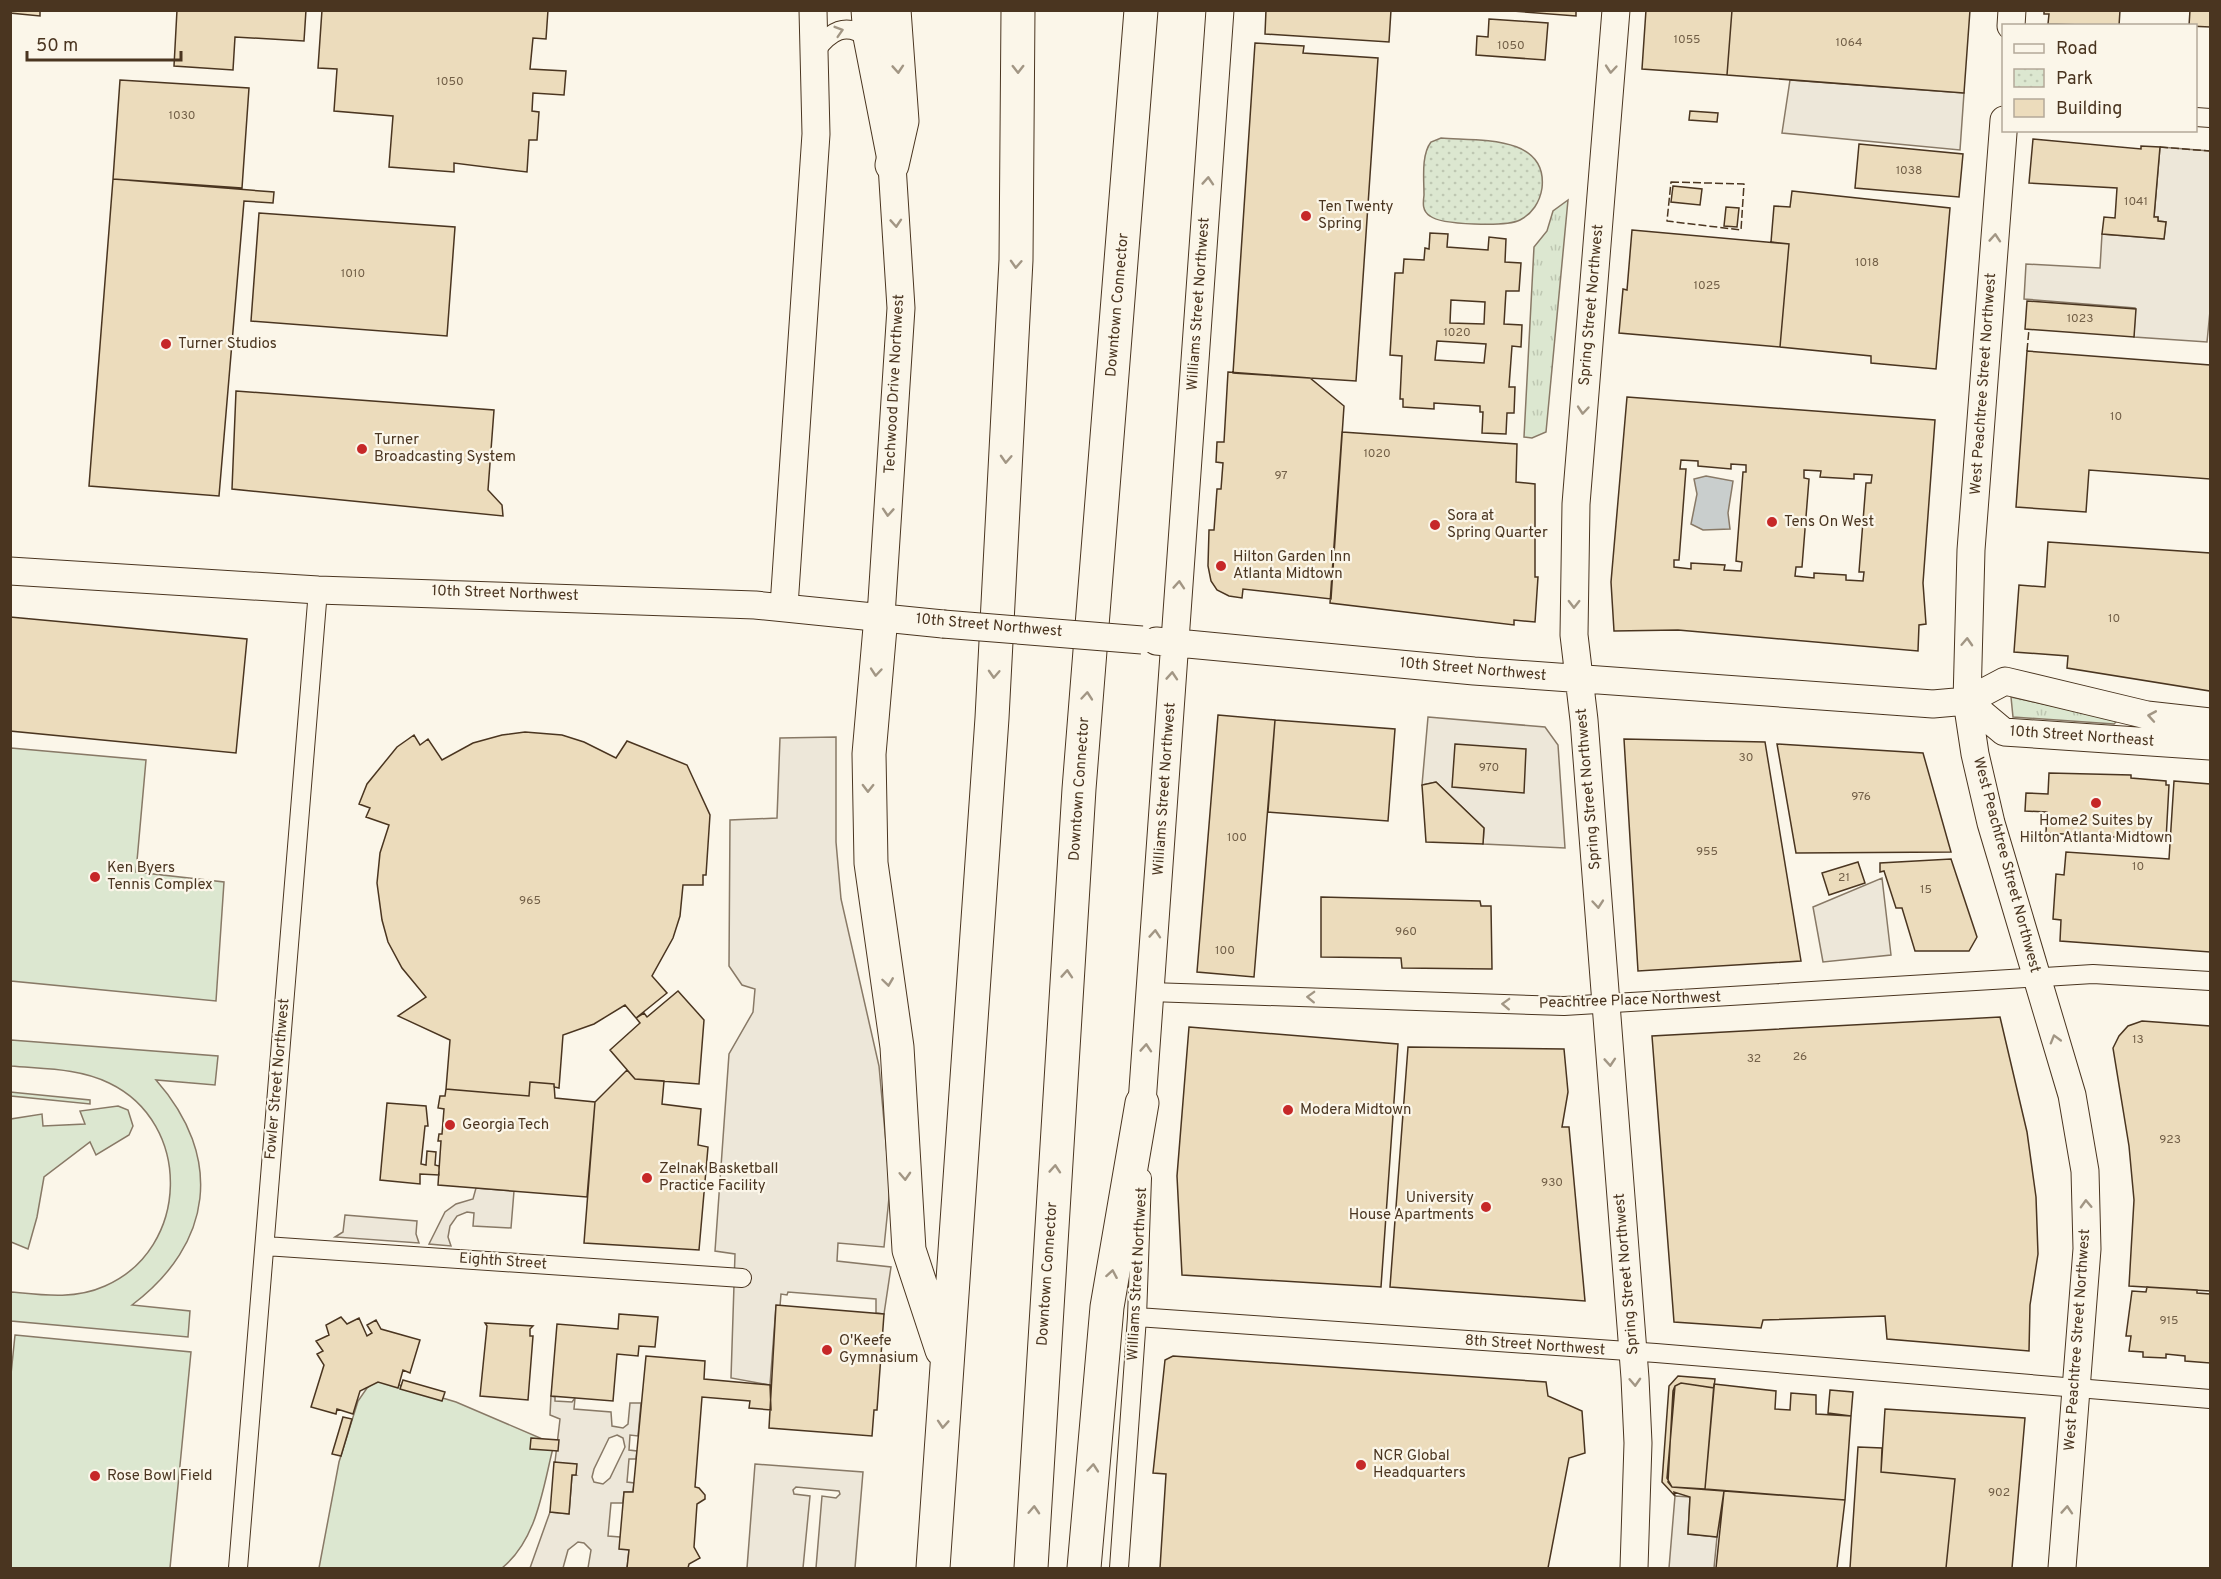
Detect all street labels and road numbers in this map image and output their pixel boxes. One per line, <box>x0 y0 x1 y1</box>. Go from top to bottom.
street label: Williams Street Northwest <box>1183 217 1215 391</box>
street label: Spring Street Northwest <box>1575 223 1609 387</box>
street label: Downtown Connector <box>1102 232 1134 378</box>
street label: West Peachtree Street Northwest <box>1967 272 2001 496</box>
street label: Techwood Drive Northwest <box>881 294 909 474</box>
street label: 10th Street Northwest <box>431 582 579 606</box>
street label: 10th Street Northwest <box>915 610 1063 642</box>
street label: 10th Street Northwest <box>1399 654 1547 686</box>
street label: Williams Street Northwest <box>1149 702 1181 876</box>
street label: Spring Street Northwest <box>1572 707 1606 871</box>
street label: Downtown Connector <box>1065 716 1095 862</box>
street label: 10th Street Northeast <box>2009 722 2155 752</box>
street label: West Peachtree Street Northwest <box>1968 755 2044 975</box>
street label: Peachtree Place Northwest <box>1539 988 1721 1014</box>
street label: Fowler Street Northwest <box>261 997 295 1161</box>
street label: Williams Street Northwest <box>1124 1187 1152 1361</box>
street label: Spring Street Northwest <box>1610 1192 1644 1356</box>
street label: Downtown Connector <box>1033 1201 1063 1347</box>
street label: West Peachtree Street Northwest <box>2061 1228 2095 1452</box>
street label: Eighth Street <box>458 1249 548 1275</box>
street label: 8th Street Northwest <box>1464 1332 1606 1360</box>

